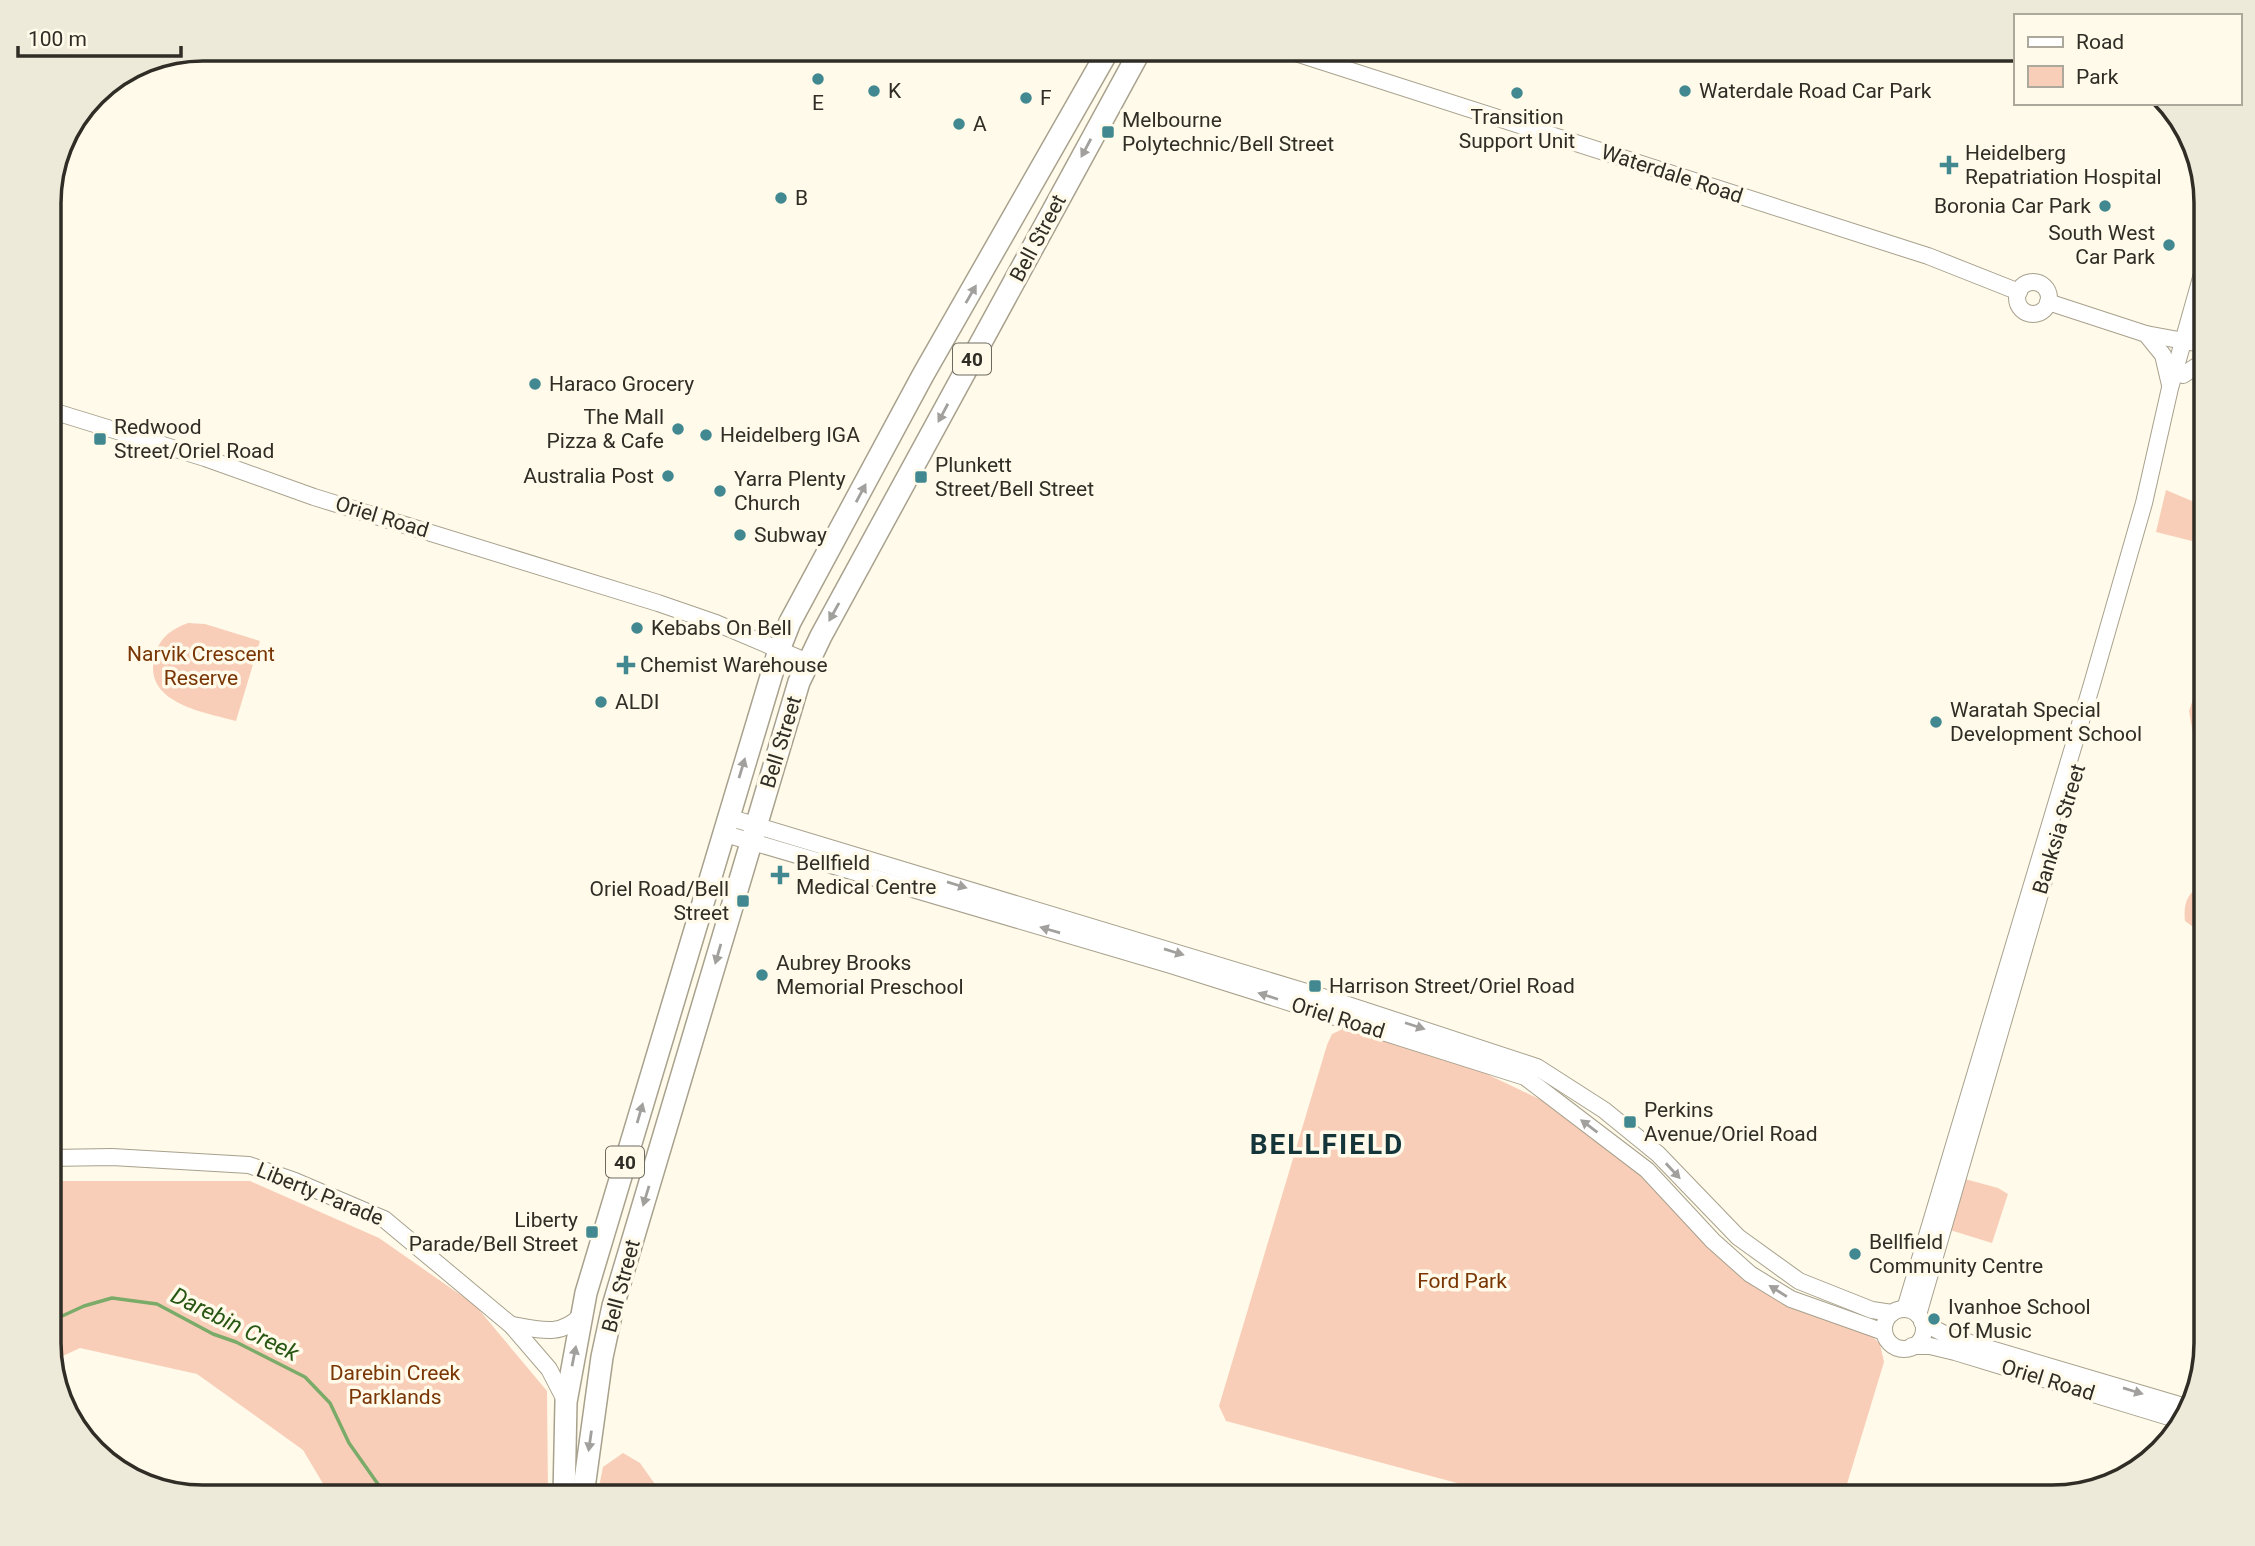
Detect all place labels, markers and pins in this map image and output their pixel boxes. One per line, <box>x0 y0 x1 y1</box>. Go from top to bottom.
marker: E <box>810 71 826 87</box>
place label: K <box>888 79 902 103</box>
place label: Waterdale Road Car Park <box>1699 79 1932 103</box>
marker: K <box>866 83 882 99</box>
marker: Waterdale Road Car Park <box>1677 83 1693 99</box>
marker: Transition Support Unit <box>1509 85 1525 101</box>
place label: F <box>1040 86 1052 110</box>
marker: F <box>1018 90 1034 106</box>
place label: E <box>812 91 824 115</box>
place label: Transition Support Unit <box>1459 105 1575 153</box>
place label: Melbourne Polytechnic/Bell Street <box>1122 108 1334 156</box>
place label: A <box>973 112 987 136</box>
marker: A <box>951 116 967 132</box>
marker: Melbourne Polytechnic/Bell Street <box>1100 124 1116 140</box>
place label: Heidelberg Repatriation Hospital <box>1965 141 2162 189</box>
marker: Heidelberg Repatriation Hospital <box>1939 155 1959 175</box>
place label: B <box>795 186 808 210</box>
marker: B <box>773 190 789 206</box>
place label: Boronia Car Park <box>1934 194 2091 218</box>
marker: Boronia Car Park <box>2097 198 2113 214</box>
place label: South West Car Park <box>2048 221 2155 269</box>
marker: South West Car Park <box>2161 237 2177 253</box>
place label: Haraco Grocery <box>549 372 694 396</box>
marker: Haraco Grocery <box>527 376 543 392</box>
place label: The Mall Pizza & Cafe <box>547 405 664 453</box>
place label: Redwood Street/Oriel Road <box>114 415 274 463</box>
marker: The Mall Pizza & Cafe <box>670 421 686 437</box>
place label: Heidelberg IGA <box>720 423 860 447</box>
marker: Heidelberg IGA <box>698 427 714 443</box>
marker: Redwood Street/Oriel Road <box>92 431 108 447</box>
place label: Plunkett Street/Bell Street <box>935 453 1094 501</box>
place label: Australia Post <box>523 464 654 488</box>
place label: Yarra Plenty Church <box>734 467 846 515</box>
marker: Australia Post <box>660 468 676 484</box>
marker: Plunkett Street/Bell Street <box>913 469 929 485</box>
marker: Yarra Plenty Church <box>712 483 728 499</box>
place label: Subway <box>754 523 827 547</box>
marker: Subway <box>732 527 748 543</box>
place label: Kebabs On Bell <box>651 616 792 640</box>
marker: Kebabs On Bell <box>629 620 645 636</box>
place label: Chemist Warehouse <box>640 653 828 677</box>
marker: Chemist Warehouse <box>618 657 634 673</box>
place label: ALDI <box>615 690 660 714</box>
marker: ALDI <box>593 694 609 710</box>
place label: Waratah Special Development School <box>1950 698 2142 746</box>
marker: Waratah Special Development School <box>1928 714 1944 730</box>
place label: Bellfield Medical Centre <box>796 851 936 899</box>
marker: Bellfield Medical Centre <box>770 865 790 885</box>
place label: Oriel Road/Bell Street <box>590 877 729 925</box>
marker: Oriel Road/Bell Street <box>735 893 751 909</box>
place label: Aubrey Brooks Memorial Preschool <box>776 951 964 999</box>
marker: Aubrey Brooks Memorial Preschool <box>754 967 770 983</box>
place label: Harrison Street/Oriel Road <box>1329 974 1575 998</box>
marker: Harrison Street/Oriel Road <box>1307 978 1323 994</box>
place label: Perkins Avenue/Oriel Road <box>1644 1098 1818 1146</box>
marker: Perkins Avenue/Oriel Road <box>1622 1114 1638 1130</box>
place label: Liberty Parade/Bell Street <box>409 1208 578 1256</box>
marker: Liberty Parade/Bell Street <box>584 1224 600 1240</box>
place label: Bellfield Community Centre <box>1869 1230 2043 1278</box>
marker: Bellfield Community Centre <box>1847 1246 1863 1262</box>
place label: Ivanhoe School Of Music <box>1948 1295 2091 1343</box>
marker: Ivanhoe School Of Music <box>1926 1311 1942 1327</box>

